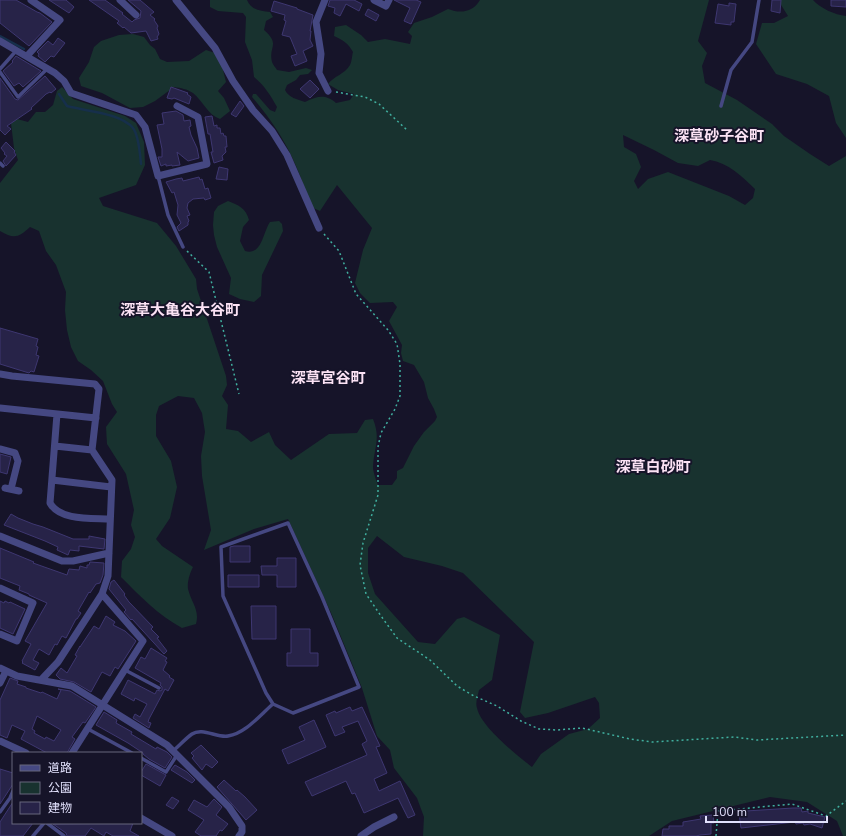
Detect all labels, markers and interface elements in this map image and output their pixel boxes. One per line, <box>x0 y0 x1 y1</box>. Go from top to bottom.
district label: 深草砂子谷町 <box>674 126 764 146</box>
district label: 深草大亀谷大谷町 <box>120 300 240 320</box>
district label: 深草宮谷町 <box>290 368 366 388</box>
district label: 深草白砂町 <box>615 457 691 477</box>
legend <box>12 752 142 824</box>
text: 道路 <box>48 760 72 776</box>
text: 公園 <box>48 780 72 796</box>
scale bar <box>706 798 827 824</box>
text: 建物 <box>48 800 72 816</box>
text: 100 m <box>712 804 747 820</box>

